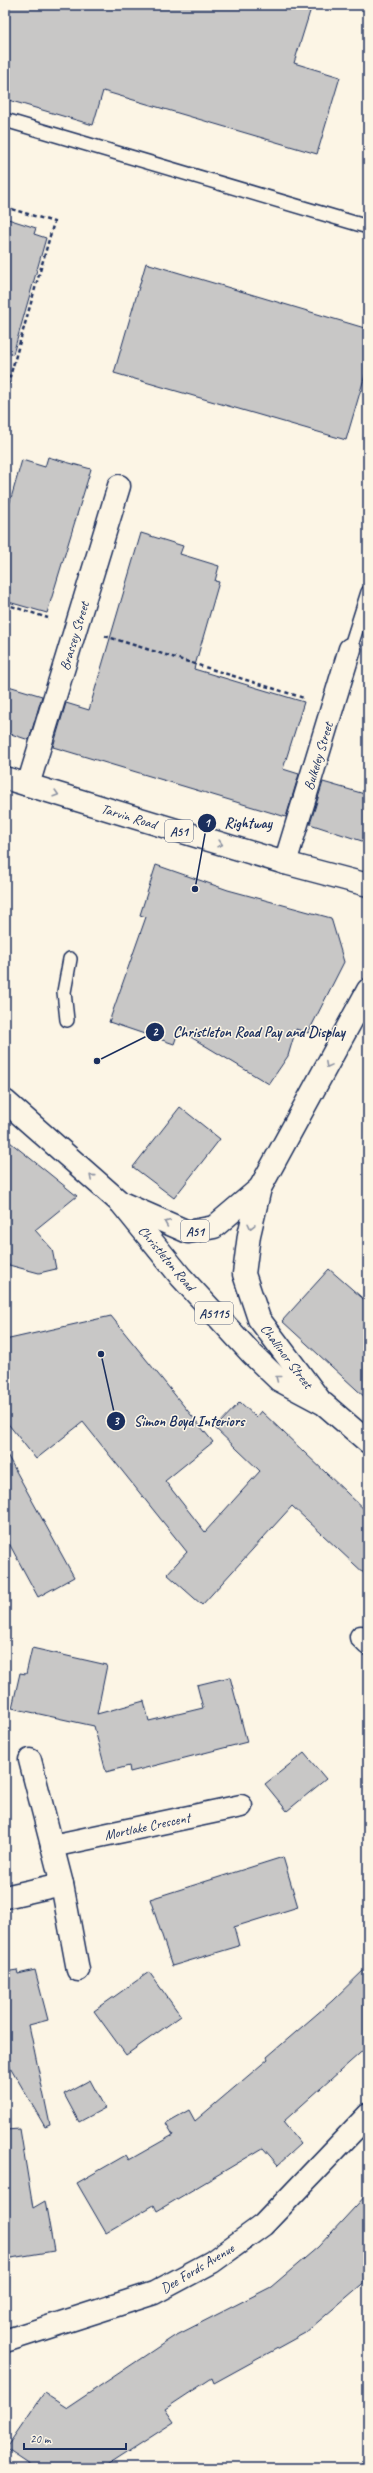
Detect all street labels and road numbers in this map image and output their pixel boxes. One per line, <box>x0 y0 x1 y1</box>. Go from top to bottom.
street label: Brassey Street <box>56 598 93 673</box>
street label: Bulkeley Street <box>300 719 337 792</box>
street label: Tarvin Road <box>99 800 161 834</box>
road number: A51 <box>165 820 193 842</box>
road number: A51 <box>181 1220 209 1242</box>
street label: Christleton Road <box>134 1222 200 1296</box>
road number: A5115 <box>195 1302 233 1324</box>
street label: Challinor Street <box>257 1321 317 1393</box>
street label: Mortlake Crescent <box>103 1809 194 1844</box>
street label: Dee Fords Avenue <box>157 2239 238 2297</box>

